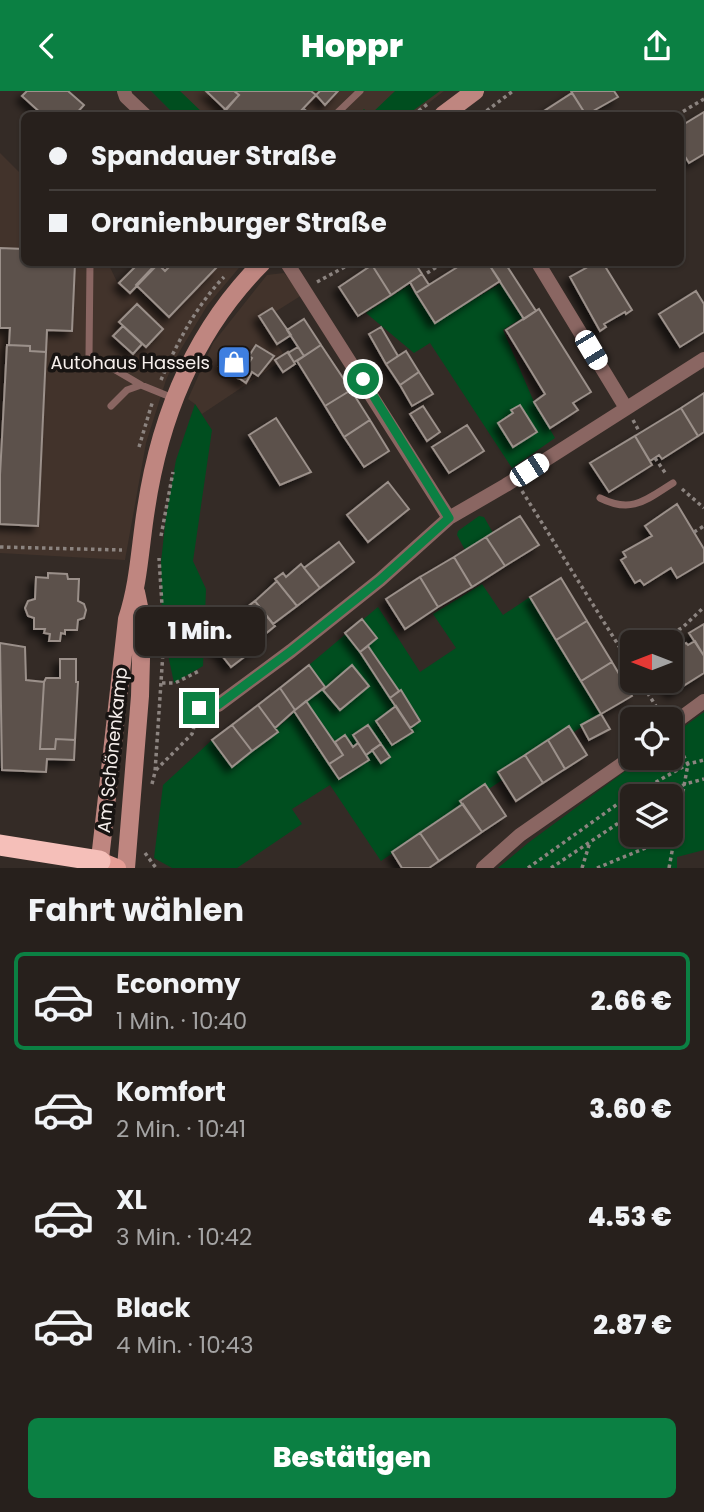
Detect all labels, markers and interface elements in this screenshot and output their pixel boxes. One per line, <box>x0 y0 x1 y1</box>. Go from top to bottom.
text: Hoppr <box>301 23 403 68</box>
icon: back <box>28 27 66 65</box>
icon: share <box>638 27 676 65</box>
text: Spandauer Straße <box>91 138 336 174</box>
text: Oranienburger Straße <box>91 205 387 241</box>
car <box>572 327 611 373</box>
shop icon: Autohaus Hassels <box>215 343 253 381</box>
place label: Autohaus Hassels <box>50 350 210 375</box>
route start <box>347 363 379 395</box>
car <box>506 450 553 490</box>
callout: 1 Min. <box>134 607 264 655</box>
text: 1 Min. <box>168 615 232 647</box>
north arrow <box>620 630 682 693</box>
map controls <box>620 630 683 847</box>
street label: Am Schönenkamp <box>91 666 133 834</box>
route end <box>183 692 215 724</box>
button: locate <box>620 707 683 770</box>
button: layers <box>620 784 683 847</box>
text: Fahrt wählen <box>28 887 244 932</box>
text: Economy <box>116 966 240 1002</box>
icon: car <box>32 970 95 1033</box>
text: 2.66 € <box>591 983 672 1019</box>
text: 1 Min. · 10:40 <box>116 1005 247 1037</box>
text: Komfort <box>116 1074 226 1110</box>
icon: car <box>32 1078 95 1141</box>
text: 3.60 € <box>589 1091 672 1127</box>
text: 2 Min. · 10:41 <box>116 1113 246 1145</box>
text: XL <box>116 1182 147 1218</box>
icon: car <box>32 1186 95 1249</box>
text: 4.53 € <box>588 1199 672 1235</box>
text: 3 Min. · 10:42 <box>116 1221 252 1253</box>
text: Black <box>116 1290 190 1326</box>
icon: car <box>32 1294 95 1357</box>
text: 2.87 € <box>593 1307 672 1343</box>
text: 4 Min. · 10:43 <box>116 1329 254 1361</box>
button: Bestätigen <box>28 1418 676 1498</box>

